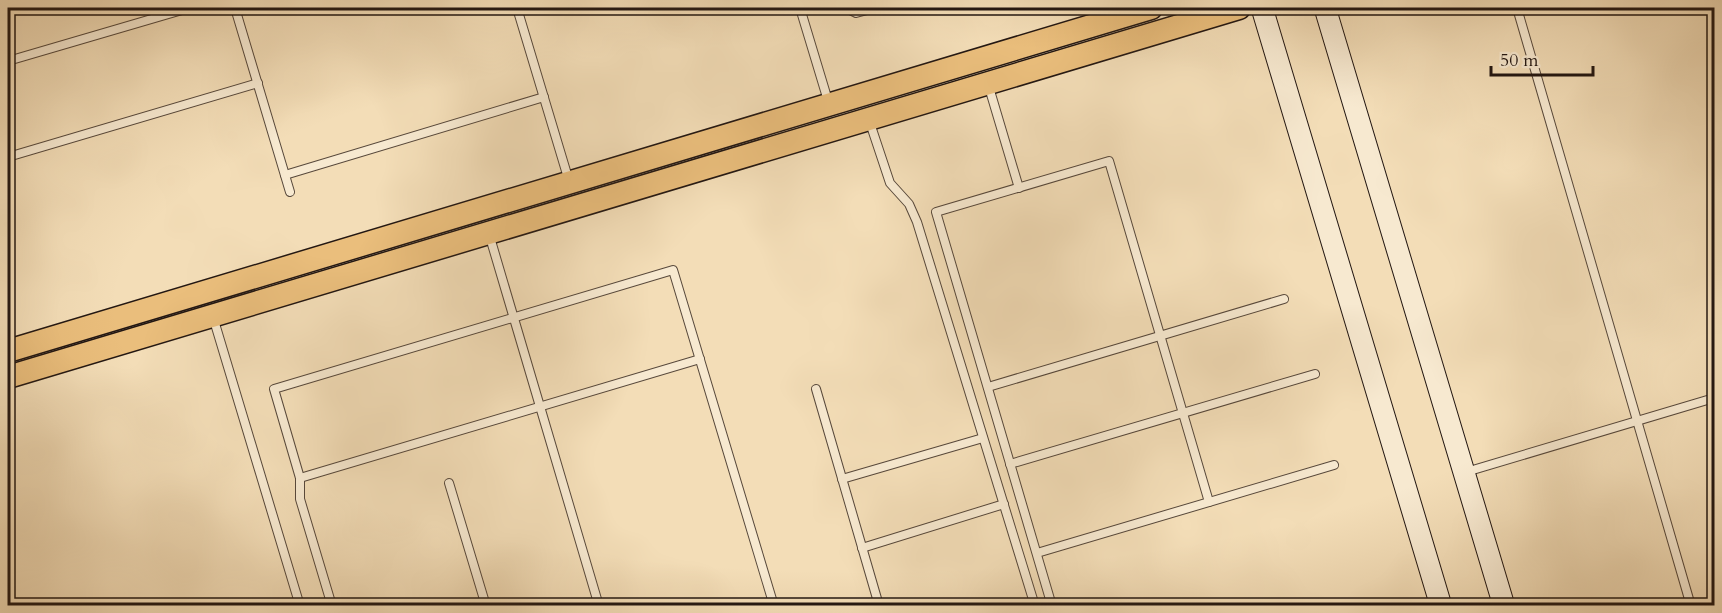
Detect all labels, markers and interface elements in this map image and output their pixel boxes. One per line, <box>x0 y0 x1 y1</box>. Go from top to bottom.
scale bar <box>1491 39 1593 77</box>
text: 50 m <box>1500 48 1539 73</box>

